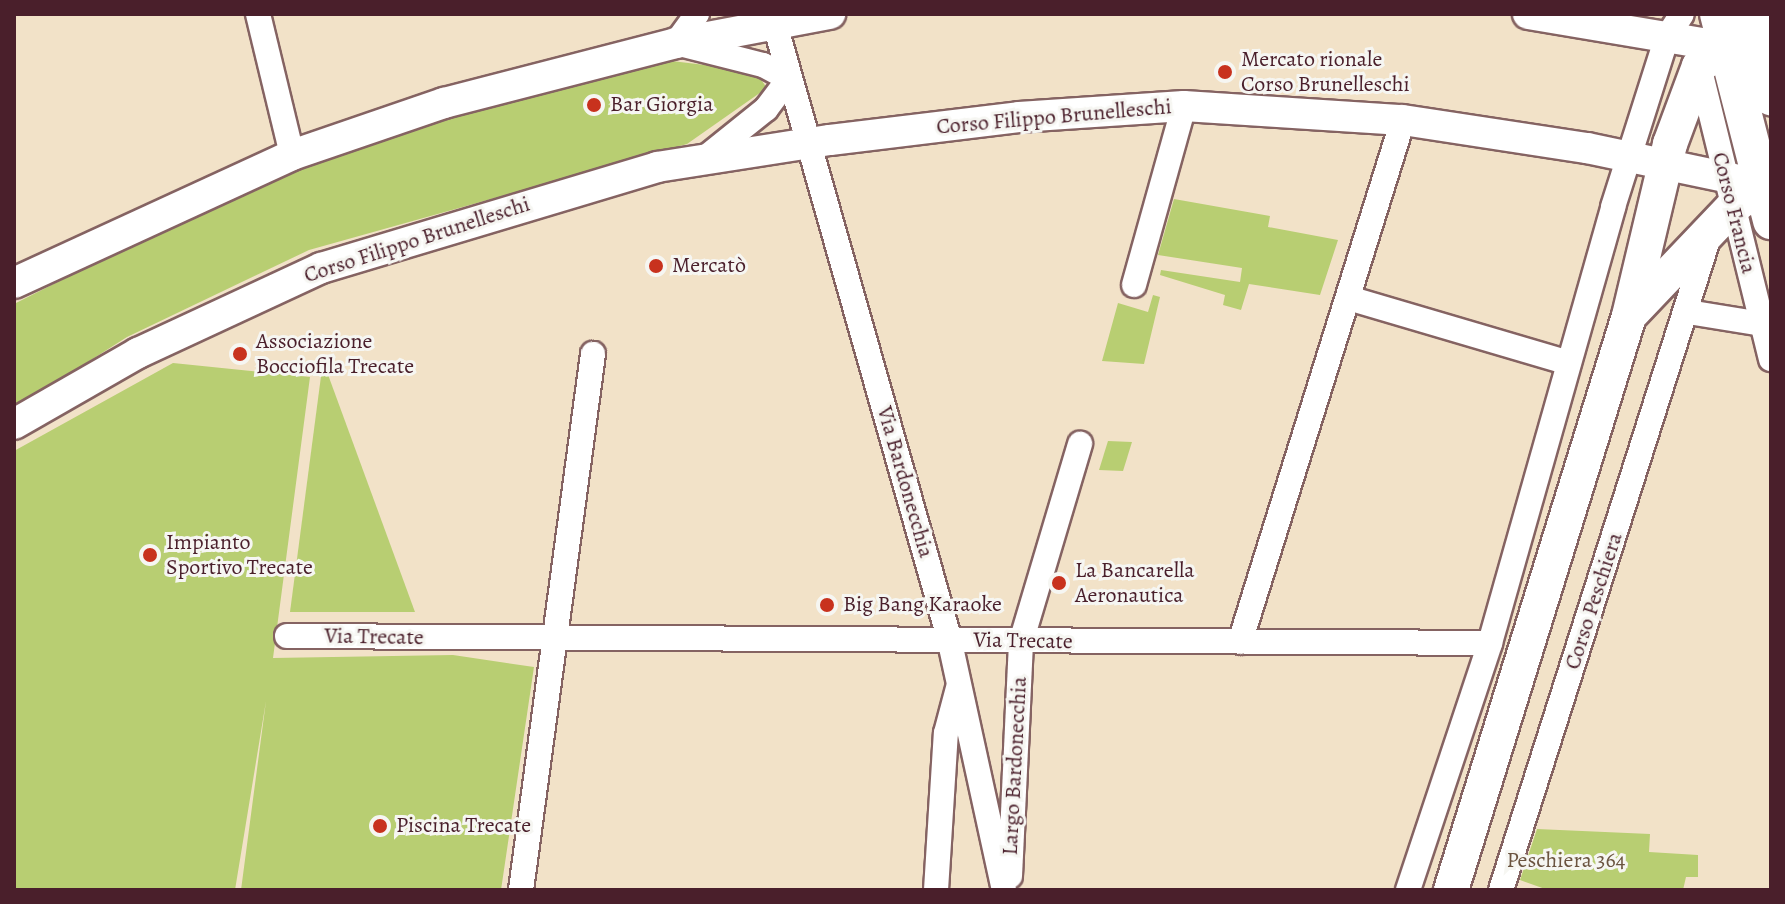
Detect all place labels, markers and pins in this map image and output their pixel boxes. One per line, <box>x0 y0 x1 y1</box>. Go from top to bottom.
place label: Mercato rionale Corso Brunelleschi <box>1241 46 1410 98</box>
marker: Mercato rionale Corso Brunelleschi <box>1216 63 1234 81</box>
place label: Bar Giorgia <box>610 92 713 118</box>
marker: Bar Giorgia <box>585 96 603 114</box>
place label: Mercatò <box>672 253 746 279</box>
marker: Mercatò <box>647 257 665 275</box>
place label: Associazione Bocciofila Trecate <box>256 328 414 380</box>
marker: Associazione Bocciofila Trecate <box>231 345 249 363</box>
place label: Impianto Sportivo Trecate <box>166 529 313 580</box>
marker: Impianto Sportivo Trecate <box>141 546 159 564</box>
place label: La Bancarella Aeronautica <box>1075 557 1195 608</box>
marker: La Bancarella Aeronautica <box>1050 574 1068 592</box>
place label: Big Bang Karaoke <box>843 592 1002 618</box>
marker: Big Bang Karaoke <box>818 596 836 614</box>
place label: Piscina Trecate <box>396 813 531 839</box>
marker: Piscina Trecate <box>371 817 389 835</box>

